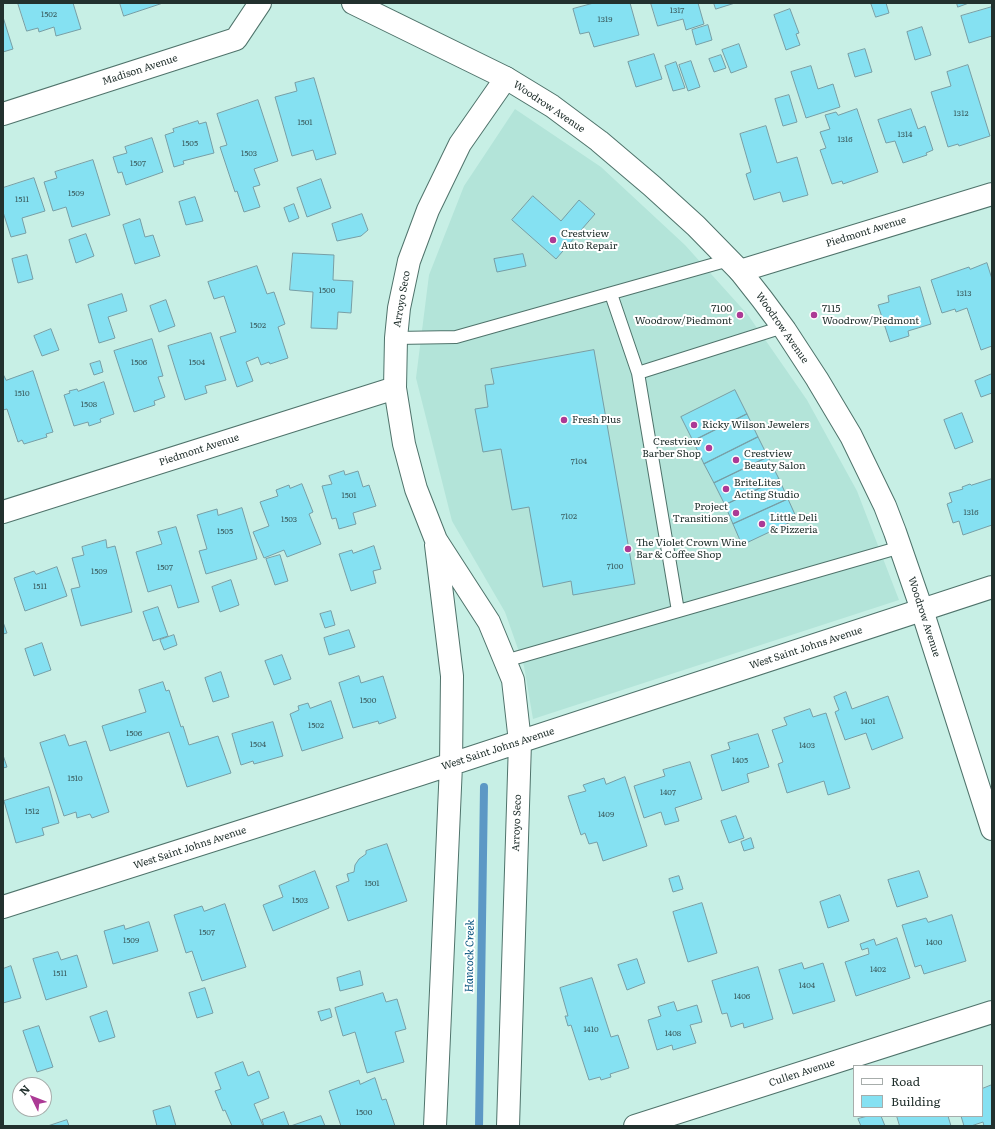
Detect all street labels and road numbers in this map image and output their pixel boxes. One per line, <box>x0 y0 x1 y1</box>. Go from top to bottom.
street label: Madison Avenue <box>101 52 179 88</box>
street label: Woodrow Avenue <box>511 79 587 135</box>
street label: Piedmont Avenue <box>824 214 908 250</box>
street label: Arroyo Seco <box>391 270 413 328</box>
street label: Woodrow Avenue <box>753 290 811 366</box>
street label: Piedmont Avenue <box>157 431 241 469</box>
street label: Woodrow Avenue <box>905 575 943 659</box>
street label: West Saint Johns Avenue <box>748 624 864 672</box>
street label: West Saint Johns Avenue <box>440 725 556 773</box>
street label: Arroyo Seco <box>510 794 524 852</box>
street label: West Saint Johns Avenue <box>132 824 248 872</box>
street label: Cullen Avenue <box>768 1057 836 1089</box>

